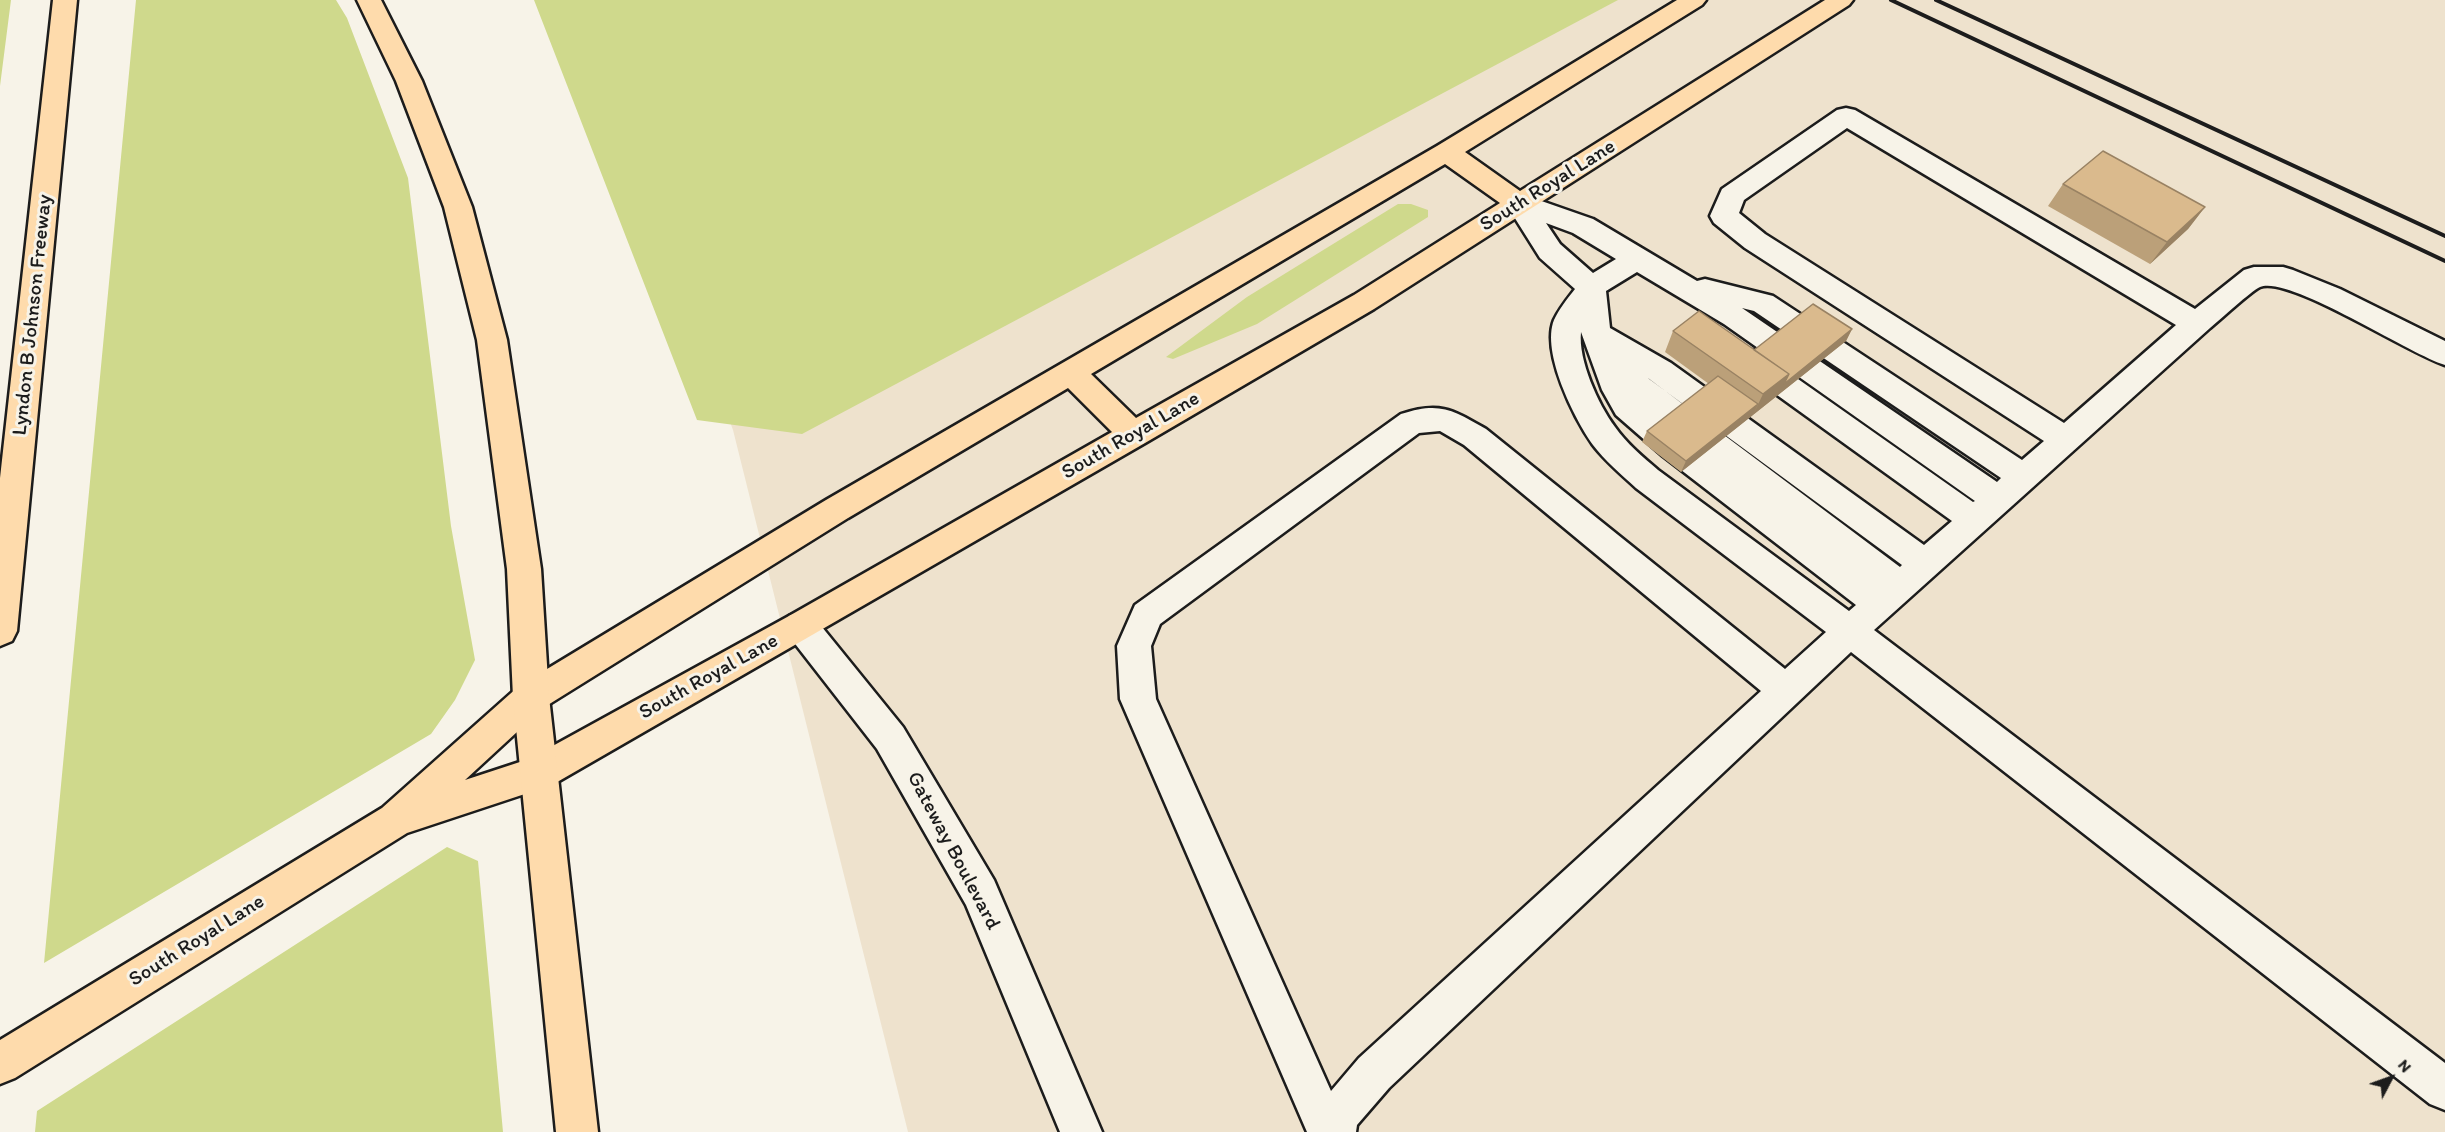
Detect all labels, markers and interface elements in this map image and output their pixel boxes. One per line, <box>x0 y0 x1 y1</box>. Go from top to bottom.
street label: South Royal Lane <box>1476 134 1620 238</box>
street label: Lyndon B Johnson Freeway <box>8 193 58 437</box>
street label: South Royal Lane <box>1058 386 1204 486</box>
street label: South Royal Lane <box>635 628 783 726</box>
street label: Gateway Boulevard <box>901 768 1005 934</box>
street label: South Royal Lane <box>125 889 269 993</box>
north arrow <box>2361 1048 2421 1108</box>
text: N <box>2394 1056 2416 1076</box>

